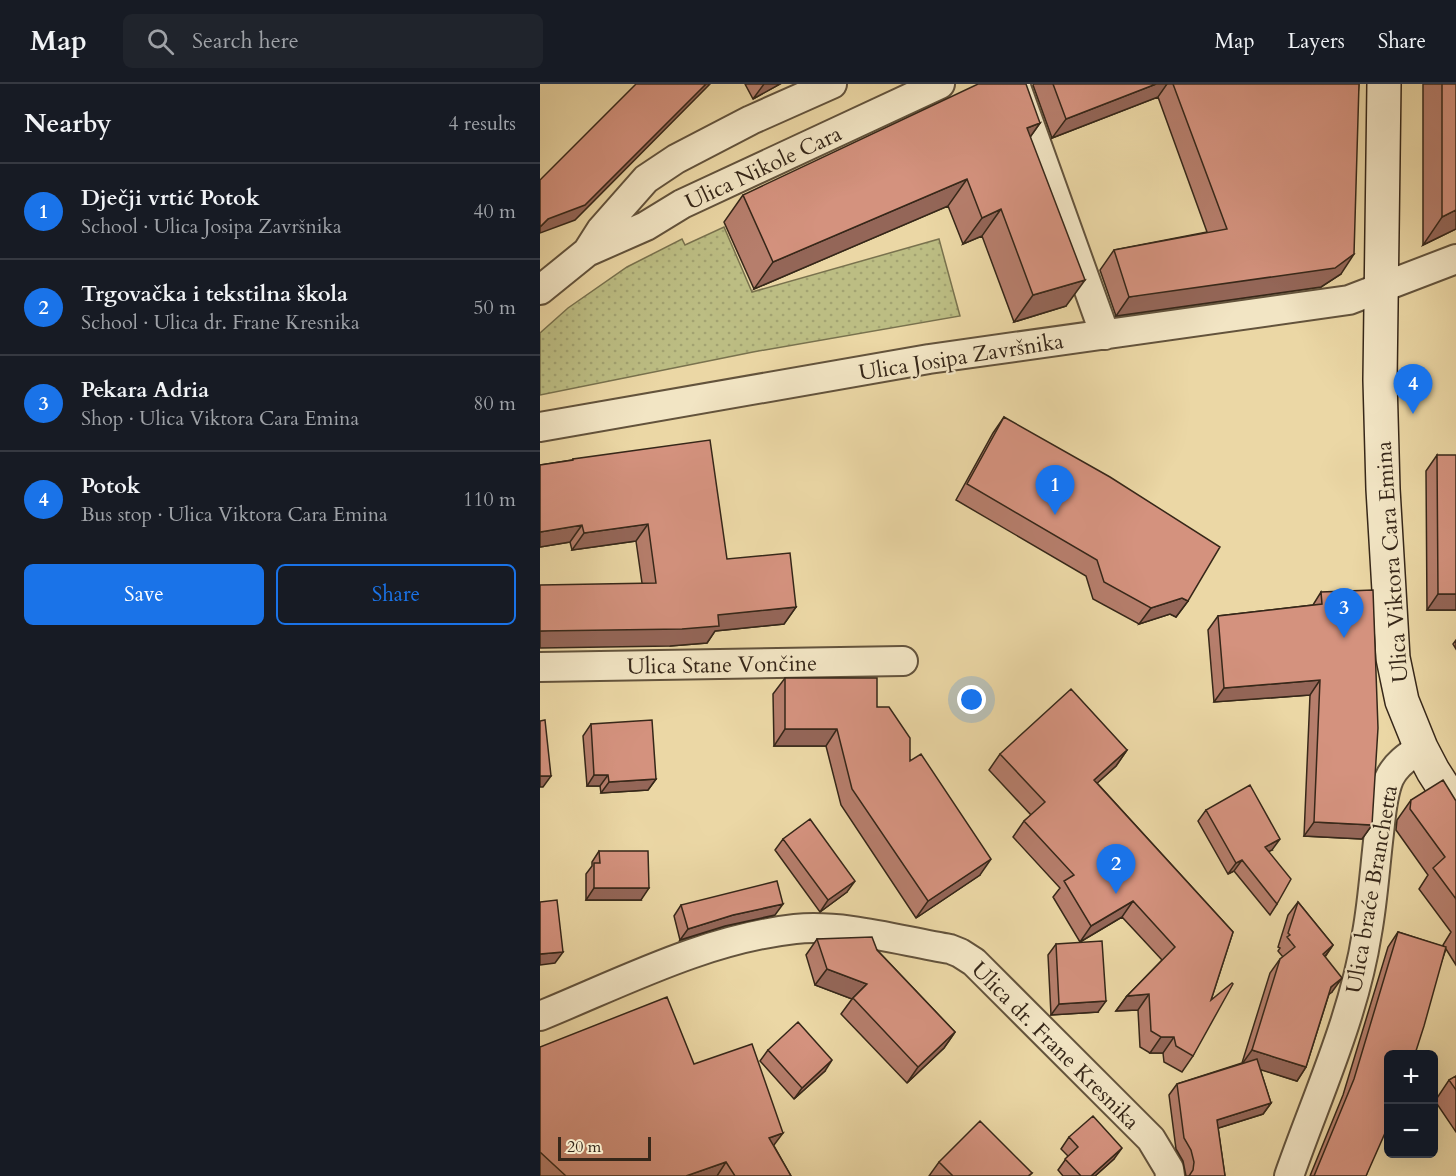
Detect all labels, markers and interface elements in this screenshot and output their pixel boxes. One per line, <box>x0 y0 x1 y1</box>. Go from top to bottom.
search box <box>123 14 543 68</box>
text: Map <box>30 22 87 60</box>
icon: search <box>144 25 177 58</box>
text: Search here <box>192 26 299 56</box>
text: Map <box>1215 27 1255 56</box>
text: Layers <box>1288 27 1345 56</box>
text: Share <box>1378 27 1426 56</box>
text: Nearby <box>24 106 112 141</box>
text: 4 results <box>448 110 516 137</box>
street label: Ulica Nikole Cara <box>680 118 847 217</box>
text: Dječji vrtić Potok <box>81 183 260 213</box>
text: 1 <box>38 198 49 225</box>
text: 40 m <box>473 198 516 225</box>
text: School · Ulica Josipa Završnika <box>81 213 342 240</box>
text: Trgovačka i tekstilna škola <box>81 279 348 309</box>
text: 2 <box>38 294 49 321</box>
text: 50 m <box>473 294 516 321</box>
text: School · Ulica dr. Frane Kresnika <box>81 309 360 336</box>
street label: Ulica Josipa Završnika <box>857 326 1066 388</box>
pin: 4 <box>1394 364 1432 414</box>
text: Pekara Adria <box>81 375 209 405</box>
text: 3 <box>38 390 49 417</box>
text: 80 m <box>473 390 516 417</box>
text: Shop · Ulica Viktora Cara Emina <box>81 405 359 432</box>
street label: Ulica Viktora Cara Emina <box>1369 440 1415 684</box>
pin: 1 <box>1036 466 1074 515</box>
text: Potok <box>81 471 141 501</box>
text: 4 <box>38 486 49 513</box>
text: 110 m <box>463 486 516 513</box>
text: Bus stop · Ulica Viktora Cara Emina <box>81 501 388 528</box>
button: Save <box>24 564 264 625</box>
button: Share <box>276 564 516 625</box>
pin: 3 <box>1324 588 1364 638</box>
street label: Ulica Stane Vončine <box>627 648 817 682</box>
your location <box>957 685 986 714</box>
street label: Ulica braće Branchetta <box>1339 782 1405 996</box>
pin: 2 <box>1096 844 1136 894</box>
street label: Ulica dr. Frane Kresnika <box>965 955 1146 1137</box>
map controls <box>1384 1050 1438 1158</box>
button: + <box>1384 1050 1438 1104</box>
button: − <box>1384 1104 1438 1158</box>
scale bar <box>558 1134 651 1162</box>
text: 20 m <box>567 1136 601 1158</box>

